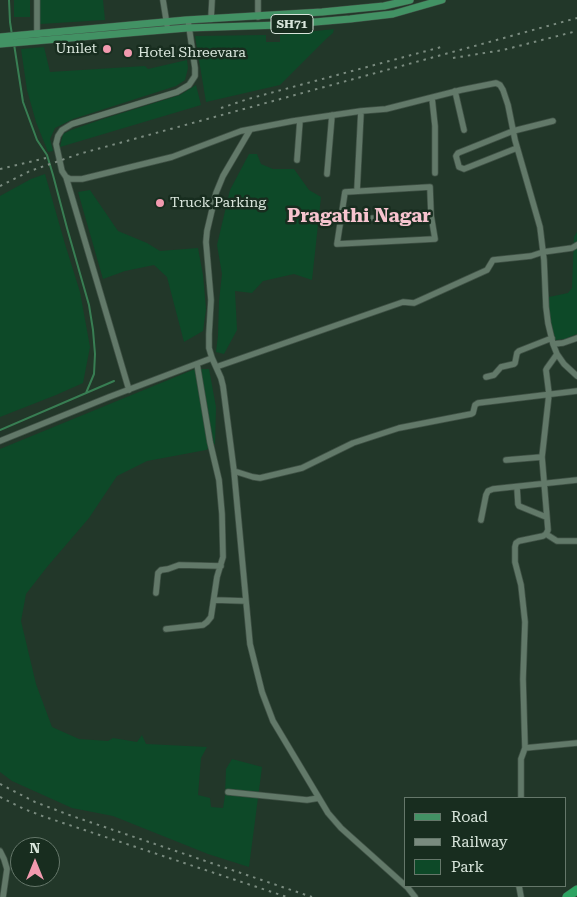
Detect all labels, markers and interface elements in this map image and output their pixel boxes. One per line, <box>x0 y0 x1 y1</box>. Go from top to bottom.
road number: SH71 <box>271 14 313 34</box>
place label: Unilet <box>55 41 97 57</box>
marker: Unilet <box>101 43 113 55</box>
place label: Hotel Shreevara <box>138 45 246 61</box>
marker: Hotel Shreevara <box>122 47 134 59</box>
place label: Truck Parking <box>170 195 266 211</box>
marker: Truck Parking <box>154 197 166 209</box>
district label: Pragathi Nagar <box>287 205 431 227</box>
legend <box>404 797 567 887</box>
text: Road <box>451 808 488 826</box>
text: Railway <box>451 833 508 851</box>
north arrow <box>10 837 60 887</box>
text: N <box>30 840 40 856</box>
text: Park <box>451 858 484 876</box>

